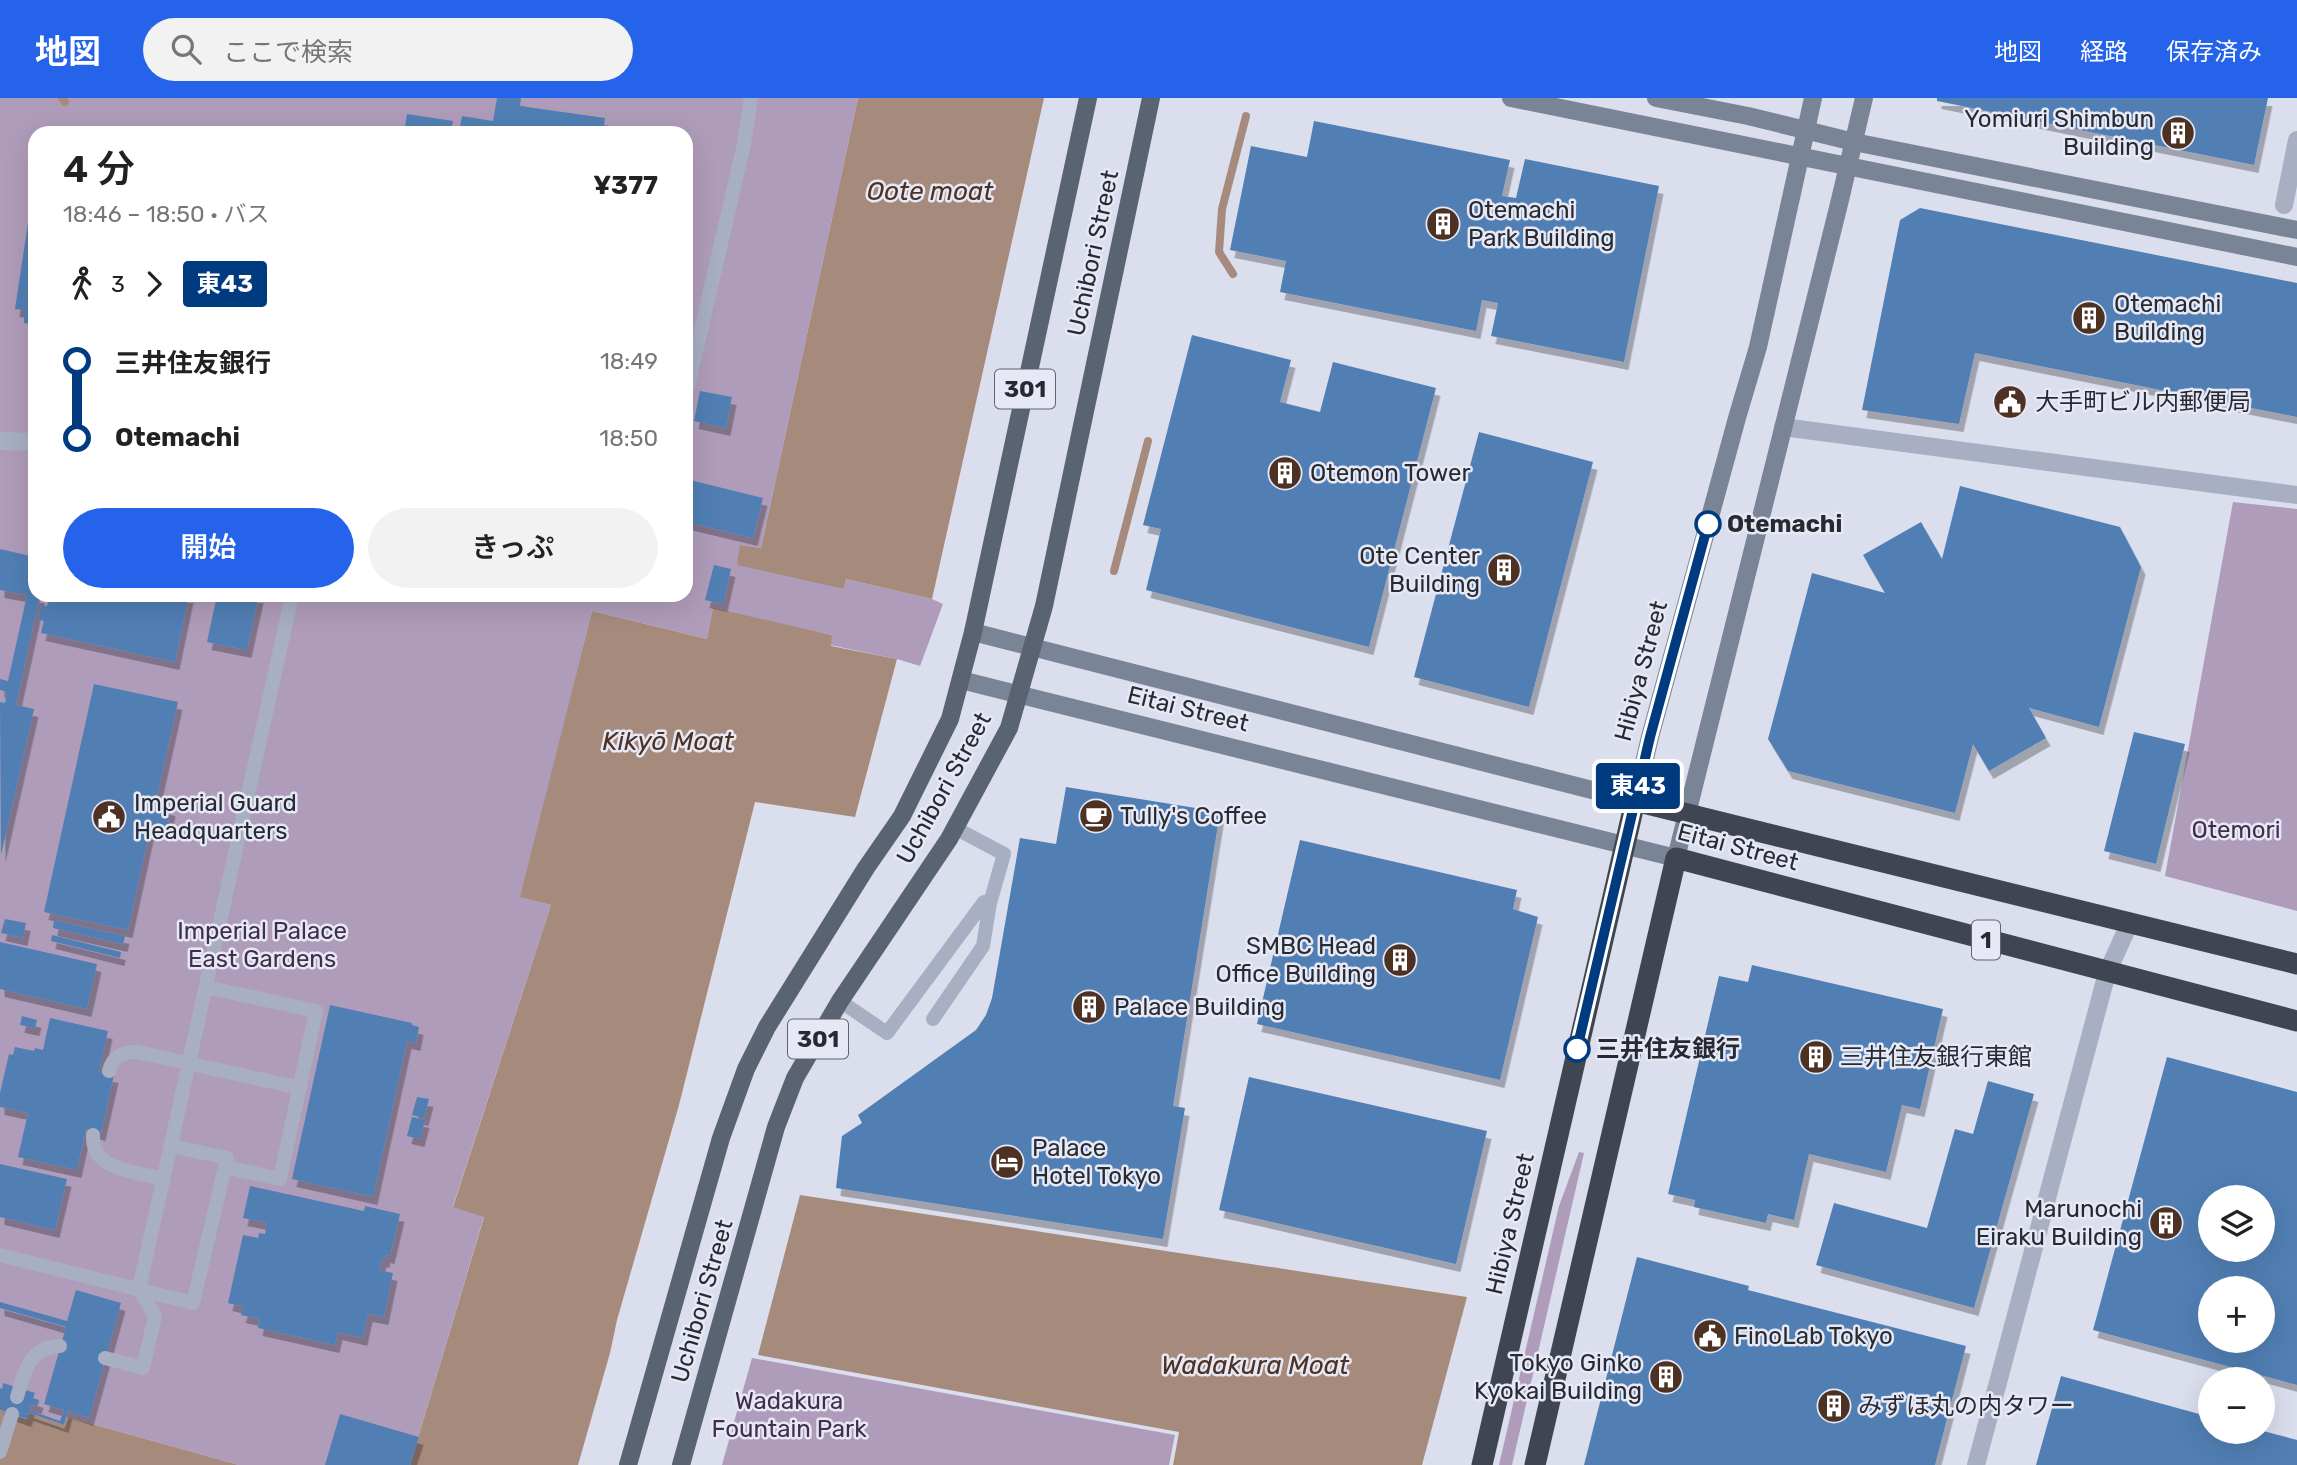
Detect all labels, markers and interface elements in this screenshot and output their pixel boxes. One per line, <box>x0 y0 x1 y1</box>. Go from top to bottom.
search box <box>143 18 633 81</box>
icon: search <box>167 30 205 68</box>
text: 地図 <box>35 32 101 71</box>
text: ここで検索 <box>223 37 353 68</box>
text: 地図 <box>1994 38 2042 66</box>
text: 経路 <box>2080 38 2128 66</box>
text: 保存済み <box>2166 38 2262 66</box>
place label: Yomiuri Shimbun Building <box>1964 105 2154 161</box>
building icon: Yomiuri Shimbun Building <box>2159 114 2197 152</box>
text: 4 分 <box>63 146 135 192</box>
street label: Uchibori Street <box>1062 168 1124 338</box>
text: ¥377 <box>593 170 658 201</box>
water label: Oote moat <box>867 176 994 207</box>
place label: Otemachi Park Building <box>1468 196 1615 252</box>
text: 18:46 – 18:50 · バス <box>63 200 269 228</box>
building icon: Otemachi Park Building <box>1424 205 1462 243</box>
icon: walk <box>63 265 101 303</box>
icon: forward <box>135 265 173 303</box>
text: 3 <box>111 270 125 298</box>
text: 東43 <box>197 270 253 298</box>
place label: Otemachi Building <box>2114 290 2221 346</box>
building icon: Otemachi Building <box>2070 299 2108 337</box>
text: 18:49 <box>600 347 658 375</box>
text: 三井住友銀行 <box>115 348 271 379</box>
road number: 301 <box>995 370 1055 408</box>
public building icon: 大手町ビル内郵便局 <box>1991 383 2029 421</box>
place label: 大手町ビル内郵便局 <box>2035 388 2251 416</box>
text: Otemachi <box>115 422 240 453</box>
text: 18:50 <box>599 424 658 452</box>
building icon: Otemon Tower <box>1266 454 1304 492</box>
place label: Otemon Tower <box>1310 459 1471 487</box>
button: 開始 <box>63 508 354 588</box>
button: きっぷ <box>368 508 658 588</box>
place label: Otemachi <box>1727 510 1842 538</box>
marker: Otemachi <box>1695 511 1721 537</box>
place label: Ote Center Building <box>1359 542 1480 598</box>
building icon: Ote Center Building <box>1485 551 1523 589</box>
street label: Hibiya Street <box>1609 598 1673 744</box>
street label: Eitai Street <box>1124 680 1252 738</box>
street label: Uchibori Street <box>891 707 997 869</box>
water label: Kikyō Moat <box>602 726 735 757</box>
line badge: 東43 <box>1598 763 1678 809</box>
text: 東43 <box>1610 772 1666 800</box>
place label: Imperial Guard Headquarters <box>134 789 297 845</box>
cafe icon: Tully's Coffee <box>1077 797 1115 835</box>
public building icon: Imperial Guard Headquarters <box>90 798 128 836</box>
place label: Tully's Coffee <box>1120 802 1267 830</box>
park label: Otemori <box>2191 816 2281 844</box>
street label: Eitai Street <box>1674 817 1802 877</box>
park label: Imperial Palace East Gardens <box>177 917 347 973</box>
road number: 1 <box>1972 920 2000 960</box>
place label: SMBC Head Office Building <box>1216 932 1376 988</box>
building icon: SMBC Head Office Building <box>1381 941 1419 979</box>
building icon: Palace Building <box>1070 988 1108 1026</box>
place label: Palace Building <box>1114 993 1285 1021</box>
road number: 301 <box>788 1020 848 1058</box>
place label: 三井住友銀行 <box>1596 1035 1740 1063</box>
marker: 三井住友銀行 <box>1564 1036 1590 1062</box>
building icon: 三井住友銀行東館 <box>1797 1038 1835 1076</box>
place label: 三井住友銀行東館 <box>1840 1043 2032 1071</box>
place label: Palace Hotel Tokyo <box>1032 1134 1161 1190</box>
hotel icon: Palace Hotel Tokyo <box>988 1143 1026 1181</box>
street label: Hibiya Street <box>1480 1151 1540 1297</box>
map controls <box>2198 1185 2275 1444</box>
button: layers <box>2198 1185 2275 1262</box>
place label: Marunochi Eiraku Building <box>1976 1195 2142 1251</box>
building icon: Marunochi Eiraku Building <box>2147 1204 2185 1242</box>
street label: Uchibori Street <box>665 1216 739 1386</box>
button: + <box>2198 1276 2275 1353</box>
public building icon: FinoLab Tokyo <box>1691 1317 1729 1355</box>
place label: FinoLab Tokyo <box>1734 1322 1893 1350</box>
place label: Tokyo Ginko Kyokai Building <box>1474 1349 1642 1405</box>
water label: Wadakura Moat <box>1161 1350 1350 1381</box>
building icon: Tokyo Ginko Kyokai Building <box>1647 1358 1685 1396</box>
button: − <box>2198 1367 2275 1444</box>
park label: Wadakura Fountain Park <box>711 1387 867 1443</box>
building icon: みずほ丸の内タワー <box>1815 1387 1853 1425</box>
place label: みずほ丸の内タワー <box>1858 1392 2074 1420</box>

